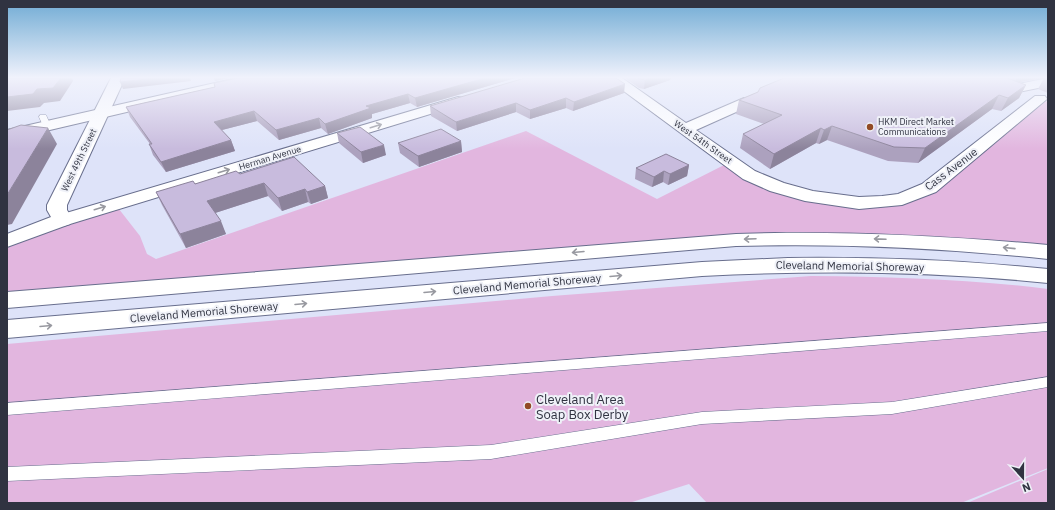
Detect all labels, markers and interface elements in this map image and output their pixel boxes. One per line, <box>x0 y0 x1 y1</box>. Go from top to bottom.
place label: HKM Direct Market Communications <box>878 116 954 137</box>
street label: West 54th Street <box>672 117 734 166</box>
one-way arrow <box>369 122 382 129</box>
marker: HKM Direct Market Communications <box>865 122 875 132</box>
street label: West 49th Street <box>59 127 98 193</box>
street label: Herman Avenue <box>237 143 302 172</box>
street label: Cass Avenue <box>922 145 980 193</box>
one-way arrow <box>218 167 231 174</box>
one-way arrow <box>93 204 106 211</box>
one-way arrow <box>744 236 757 243</box>
one-way arrow <box>874 236 887 243</box>
one-way arrow <box>1003 245 1016 252</box>
one-way arrow <box>572 248 585 255</box>
street label: Cleveland Memorial Shoreway <box>776 258 925 274</box>
street label: Cleveland Memorial Shoreway <box>452 271 602 297</box>
one-way arrow <box>609 273 622 280</box>
one-way arrow <box>423 289 436 296</box>
street label: Cleveland Memorial Shoreway <box>129 299 279 325</box>
one-way arrow <box>294 300 307 307</box>
one-way arrow <box>39 322 52 330</box>
place label: Cleveland Area Soap Box Derby <box>536 391 629 423</box>
marker: Cleveland Area Soap Box Derby <box>523 401 533 411</box>
north arrow <box>1003 458 1043 498</box>
text: N <box>1020 479 1033 495</box>

